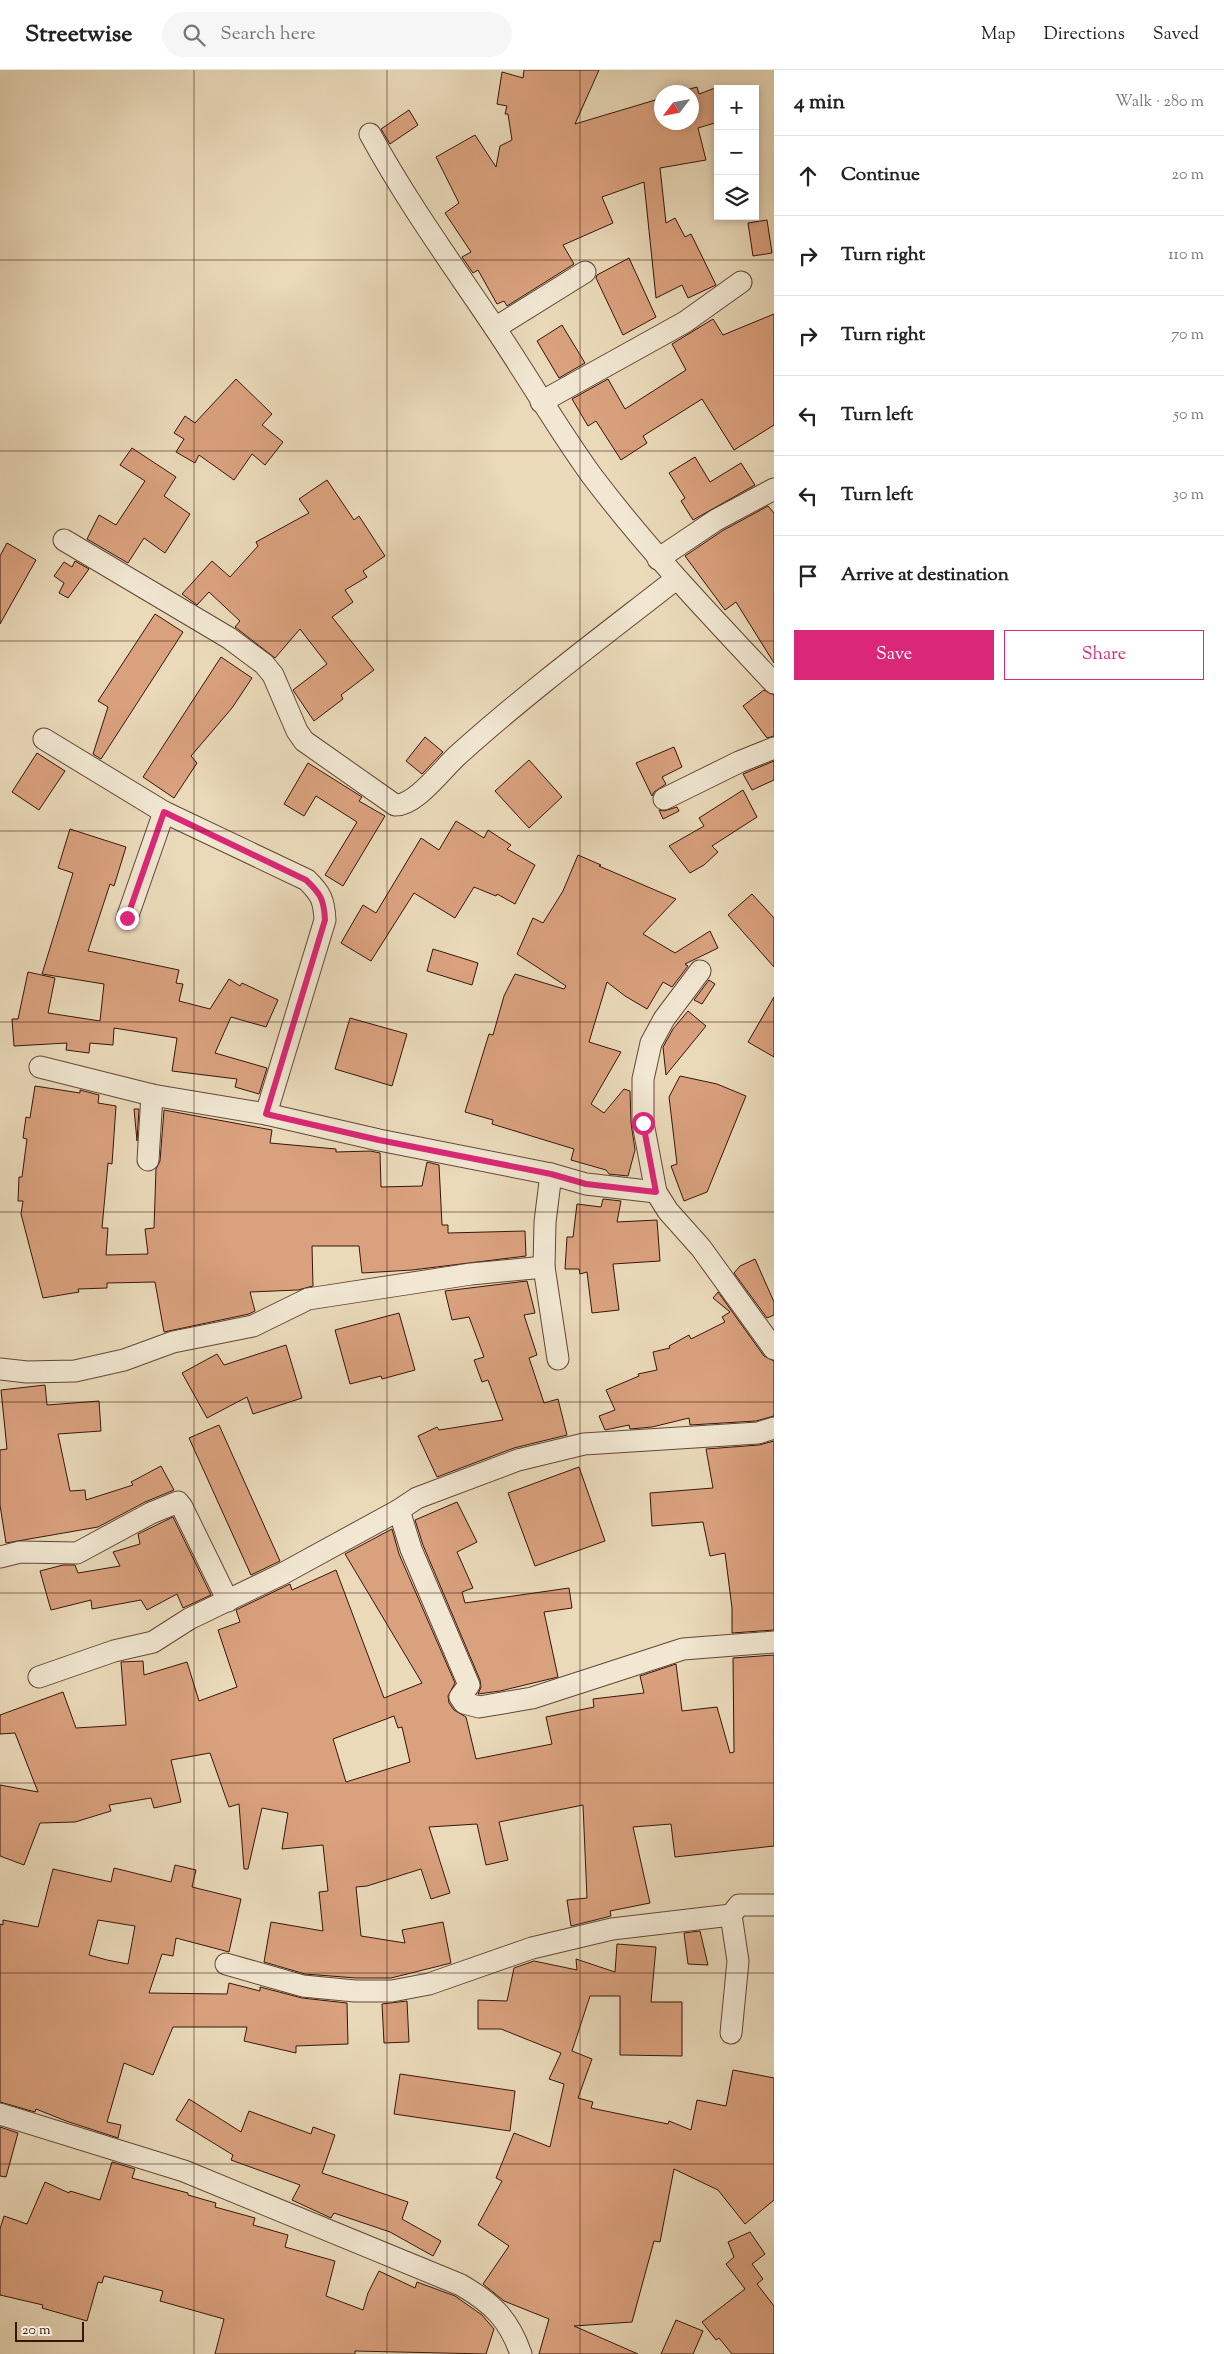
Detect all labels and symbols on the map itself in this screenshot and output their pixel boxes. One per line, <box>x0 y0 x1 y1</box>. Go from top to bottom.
north arrow <box>654 85 699 130</box>
route end <box>116 907 139 930</box>
route start <box>632 1112 655 1135</box>
scale bar <box>15 2319 84 2342</box>

